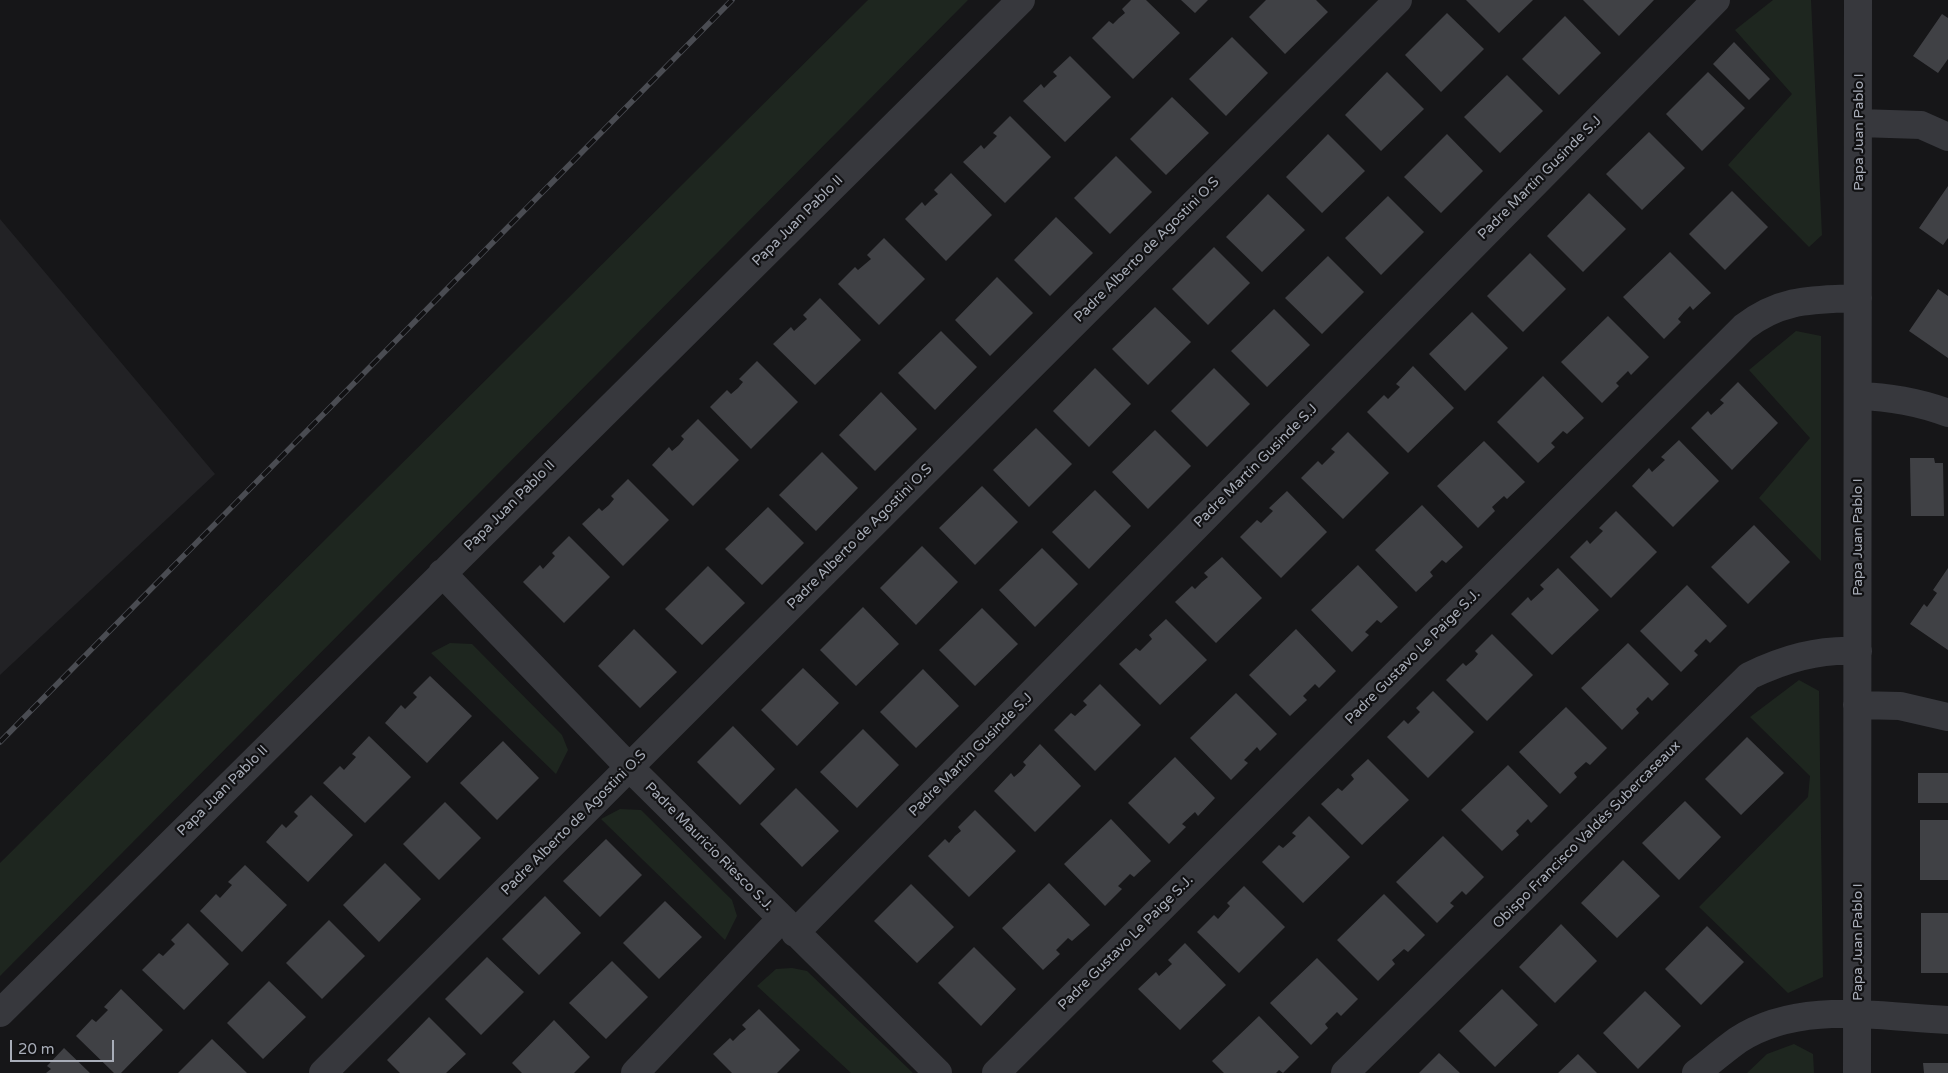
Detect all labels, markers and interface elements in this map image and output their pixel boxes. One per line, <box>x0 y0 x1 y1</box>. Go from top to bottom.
street label: Papa Juan Pablo I <box>1851 73 1867 191</box>
street label: Padre Martín Gusinde S.J <box>1475 113 1605 243</box>
street label: Papa Juan Pablo II <box>749 172 847 270</box>
street label: Padre Alberto de Agostini O.S <box>1071 174 1223 326</box>
street label: Padre Martín Gusinde S.J <box>1191 401 1321 531</box>
street label: Papa Juan Pablo II <box>461 457 559 555</box>
street label: Padre Alberto de Agostini O.S <box>784 461 936 613</box>
street label: Papa Juan Pablo I <box>1850 478 1866 596</box>
street label: Padre Gustavo Le Paige S.J. <box>1342 586 1484 728</box>
street label: Padre Martín Gusinde S.J <box>906 690 1036 820</box>
street label: Obispo Francisco Valdés Subercaseaux <box>1490 738 1684 932</box>
street label: Papa Juan Pablo II <box>174 742 272 840</box>
street label: Padre Alberto de Agostini O.S <box>498 747 650 899</box>
street label: Padre Mauricio Riesco S.J. <box>641 779 777 915</box>
street label: Padre Gustavo Le Paige S.J. <box>1055 872 1197 1014</box>
street label: Papa Juan Pablo I <box>1850 883 1866 1001</box>
scale bar <box>12 1030 116 1062</box>
text: 20 m <box>18 1040 55 1058</box>

